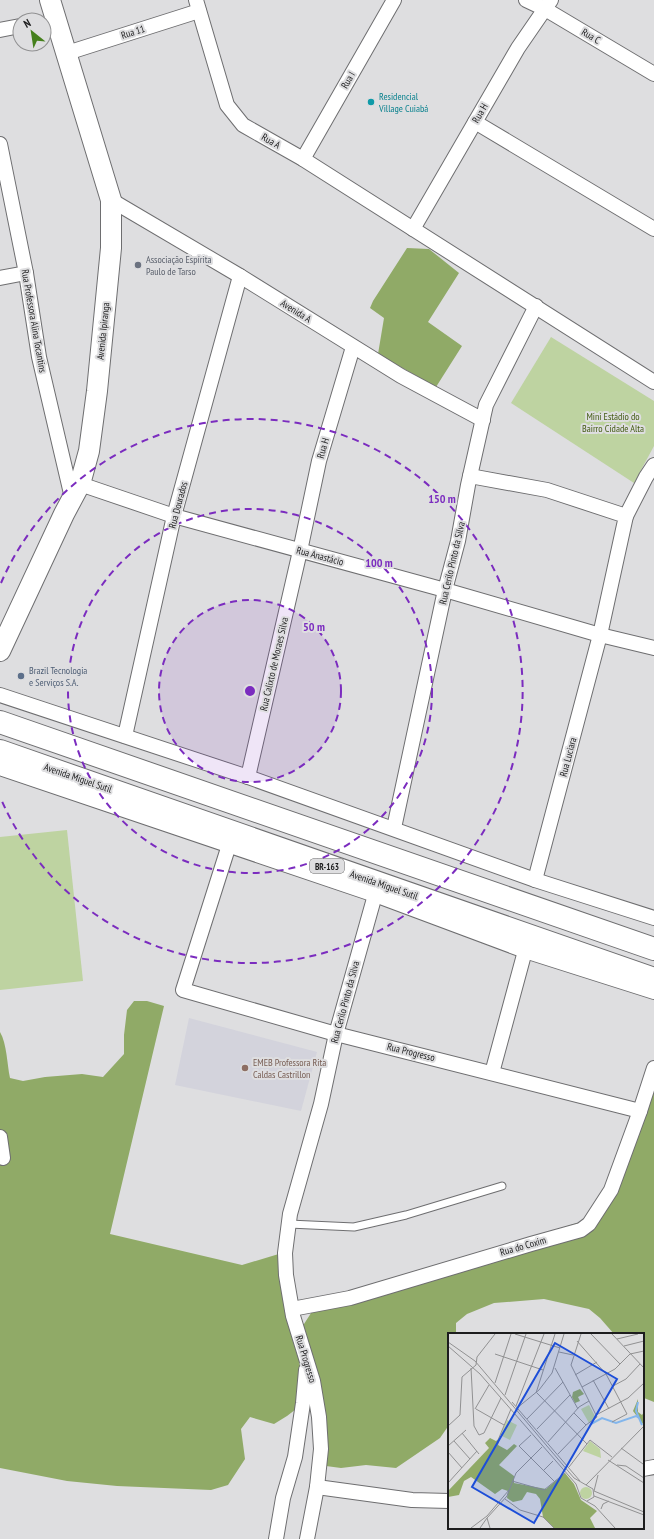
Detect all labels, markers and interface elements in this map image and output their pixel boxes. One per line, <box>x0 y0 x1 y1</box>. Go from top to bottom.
north arrow <box>12 12 52 52</box>
text: N <box>21 16 33 31</box>
street label: Rua 11 <box>119 22 147 42</box>
street label: Rua C <box>579 25 603 47</box>
street label: Rua I <box>338 69 358 91</box>
place label: Residencial Village Cuiabá <box>378 90 428 115</box>
marker: Residencial Village Cuiabá <box>366 97 376 107</box>
street label: Rua H <box>469 101 491 125</box>
street label: Rua A <box>259 130 283 152</box>
place label: Associação Espírita Paulo de Tarso <box>146 253 211 278</box>
marker: Associação Espírita Paulo de Tarso <box>133 260 143 270</box>
street label: Rua Professora Alina Tocantins <box>19 268 50 374</box>
street label: Avenida A <box>278 297 314 326</box>
street label: Avenida Ipiranga <box>94 302 112 360</box>
park label: Mini Estádio do Bairro Cidade Alta <box>582 410 644 435</box>
street label: Rua H <box>314 436 332 460</box>
street label: Rua Dourados <box>166 480 191 530</box>
text: 150 m <box>428 491 456 506</box>
street label: Rua Cerilo Pinto da Silva <box>436 520 468 606</box>
street label: Rua Anastácio <box>295 543 345 569</box>
text: 100 m <box>365 555 393 570</box>
street label: Rua Calixto de Moraes Silva <box>257 616 291 712</box>
text: 50 m <box>303 619 325 634</box>
place label: Brazil Tecnologia e Serviços S.A. <box>29 664 87 689</box>
marker: Brazil Tecnologia e Serviços S.A. <box>16 671 26 681</box>
centre of rings <box>243 684 257 698</box>
street label: Rua Luciara <box>557 736 579 778</box>
street label: Avenida Miguel Sutil <box>42 760 114 796</box>
road number: BR-163 <box>310 859 344 873</box>
street label: Avenida Miguel Sutil <box>348 867 420 903</box>
street label: Rua Cerilo Pinto da Silva <box>328 959 362 1045</box>
street label: Rua Progresso <box>386 1040 436 1064</box>
place label: EMEB Professora Rita Caldas Castrillon <box>253 1056 326 1081</box>
marker: EMEB Professora Rita Caldas Castrillon <box>240 1063 250 1073</box>
street label: Rua do Coxim <box>498 1233 548 1259</box>
inset map <box>448 1333 644 1529</box>
street label: Rua Progresso <box>293 1334 319 1384</box>

